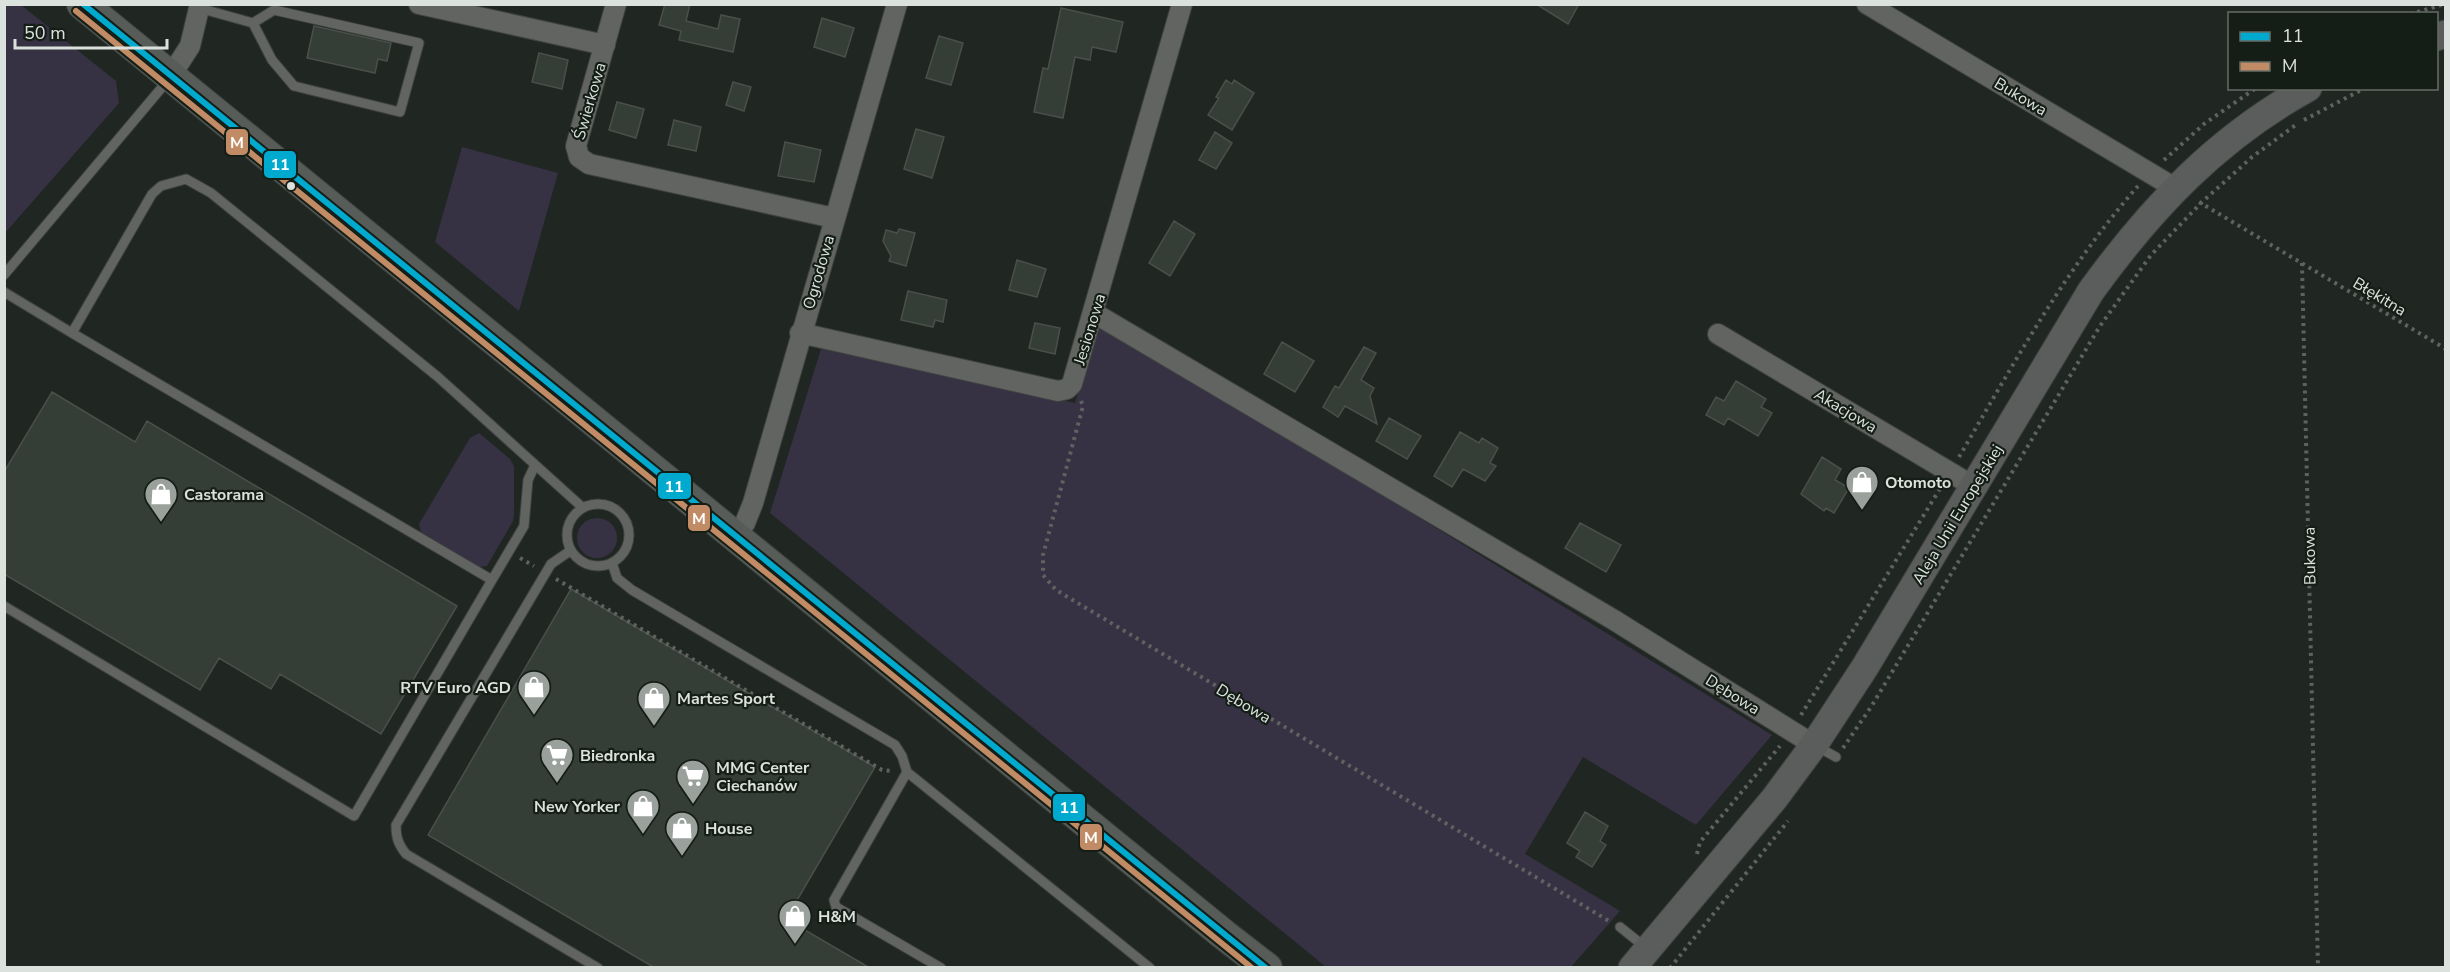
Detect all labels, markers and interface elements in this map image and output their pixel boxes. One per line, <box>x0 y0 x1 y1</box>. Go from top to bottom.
scale bar <box>15 12 166 50</box>
legend <box>2228 12 2438 90</box>
text: 50 m <box>24 21 66 45</box>
text: 11 <box>2282 24 2304 48</box>
text: M <box>2282 54 2297 78</box>
street label: Świerkowa <box>568 60 611 143</box>
street label: Bukowa <box>1990 72 2051 121</box>
line badge: M <box>225 128 249 156</box>
text: M <box>230 132 244 154</box>
line badge: 11 <box>263 150 297 179</box>
text: 11 <box>270 154 290 176</box>
unlabelled marker <box>285 180 297 192</box>
street label: Ogrodowa <box>798 233 840 312</box>
street label: Błękitna <box>2349 272 2410 321</box>
street label: Jesionowa <box>1068 291 1111 369</box>
street label: Akacjowa <box>1810 383 1881 438</box>
street label: Aleja Unii Europejskiej <box>1907 440 2008 589</box>
shop icon: Otomoto <box>1844 464 1880 511</box>
line badge: 11 <box>657 472 692 500</box>
place label: Otomoto <box>1885 472 1951 494</box>
shop icon: Castorama <box>143 476 179 523</box>
text: 11 <box>664 476 684 498</box>
place label: Castorama <box>184 484 264 506</box>
line badge: M <box>687 504 711 532</box>
text: M <box>692 508 706 530</box>
street label: Bukowa <box>2298 527 2322 585</box>
shop icon: RTV Euro AGD <box>516 669 552 716</box>
street label: Dębowa <box>1701 670 1764 720</box>
place label: RTV Euro AGD <box>400 677 511 699</box>
street label: Dębowa <box>1212 679 1275 729</box>
shop icon: Martes Sport <box>636 680 672 727</box>
place label: Martes Sport <box>677 688 776 710</box>
supermarket icon: Biedronka <box>539 737 575 784</box>
place label: Biedronka <box>580 745 655 767</box>
place label: MMG Center Ciechanów <box>716 757 810 797</box>
supermarket icon: MMG Center Ciechanów <box>675 758 711 805</box>
shop icon: New Yorker <box>625 788 661 835</box>
line badge: 11 <box>1052 793 1086 822</box>
place label: New Yorker <box>534 796 621 818</box>
text: 11 <box>1059 797 1079 819</box>
shop icon: House <box>664 810 700 857</box>
place label: House <box>705 818 753 840</box>
line badge: M <box>1079 823 1103 851</box>
text: M <box>1084 827 1098 849</box>
shop icon: H&M <box>777 898 813 945</box>
place label: H&M <box>818 906 856 928</box>

